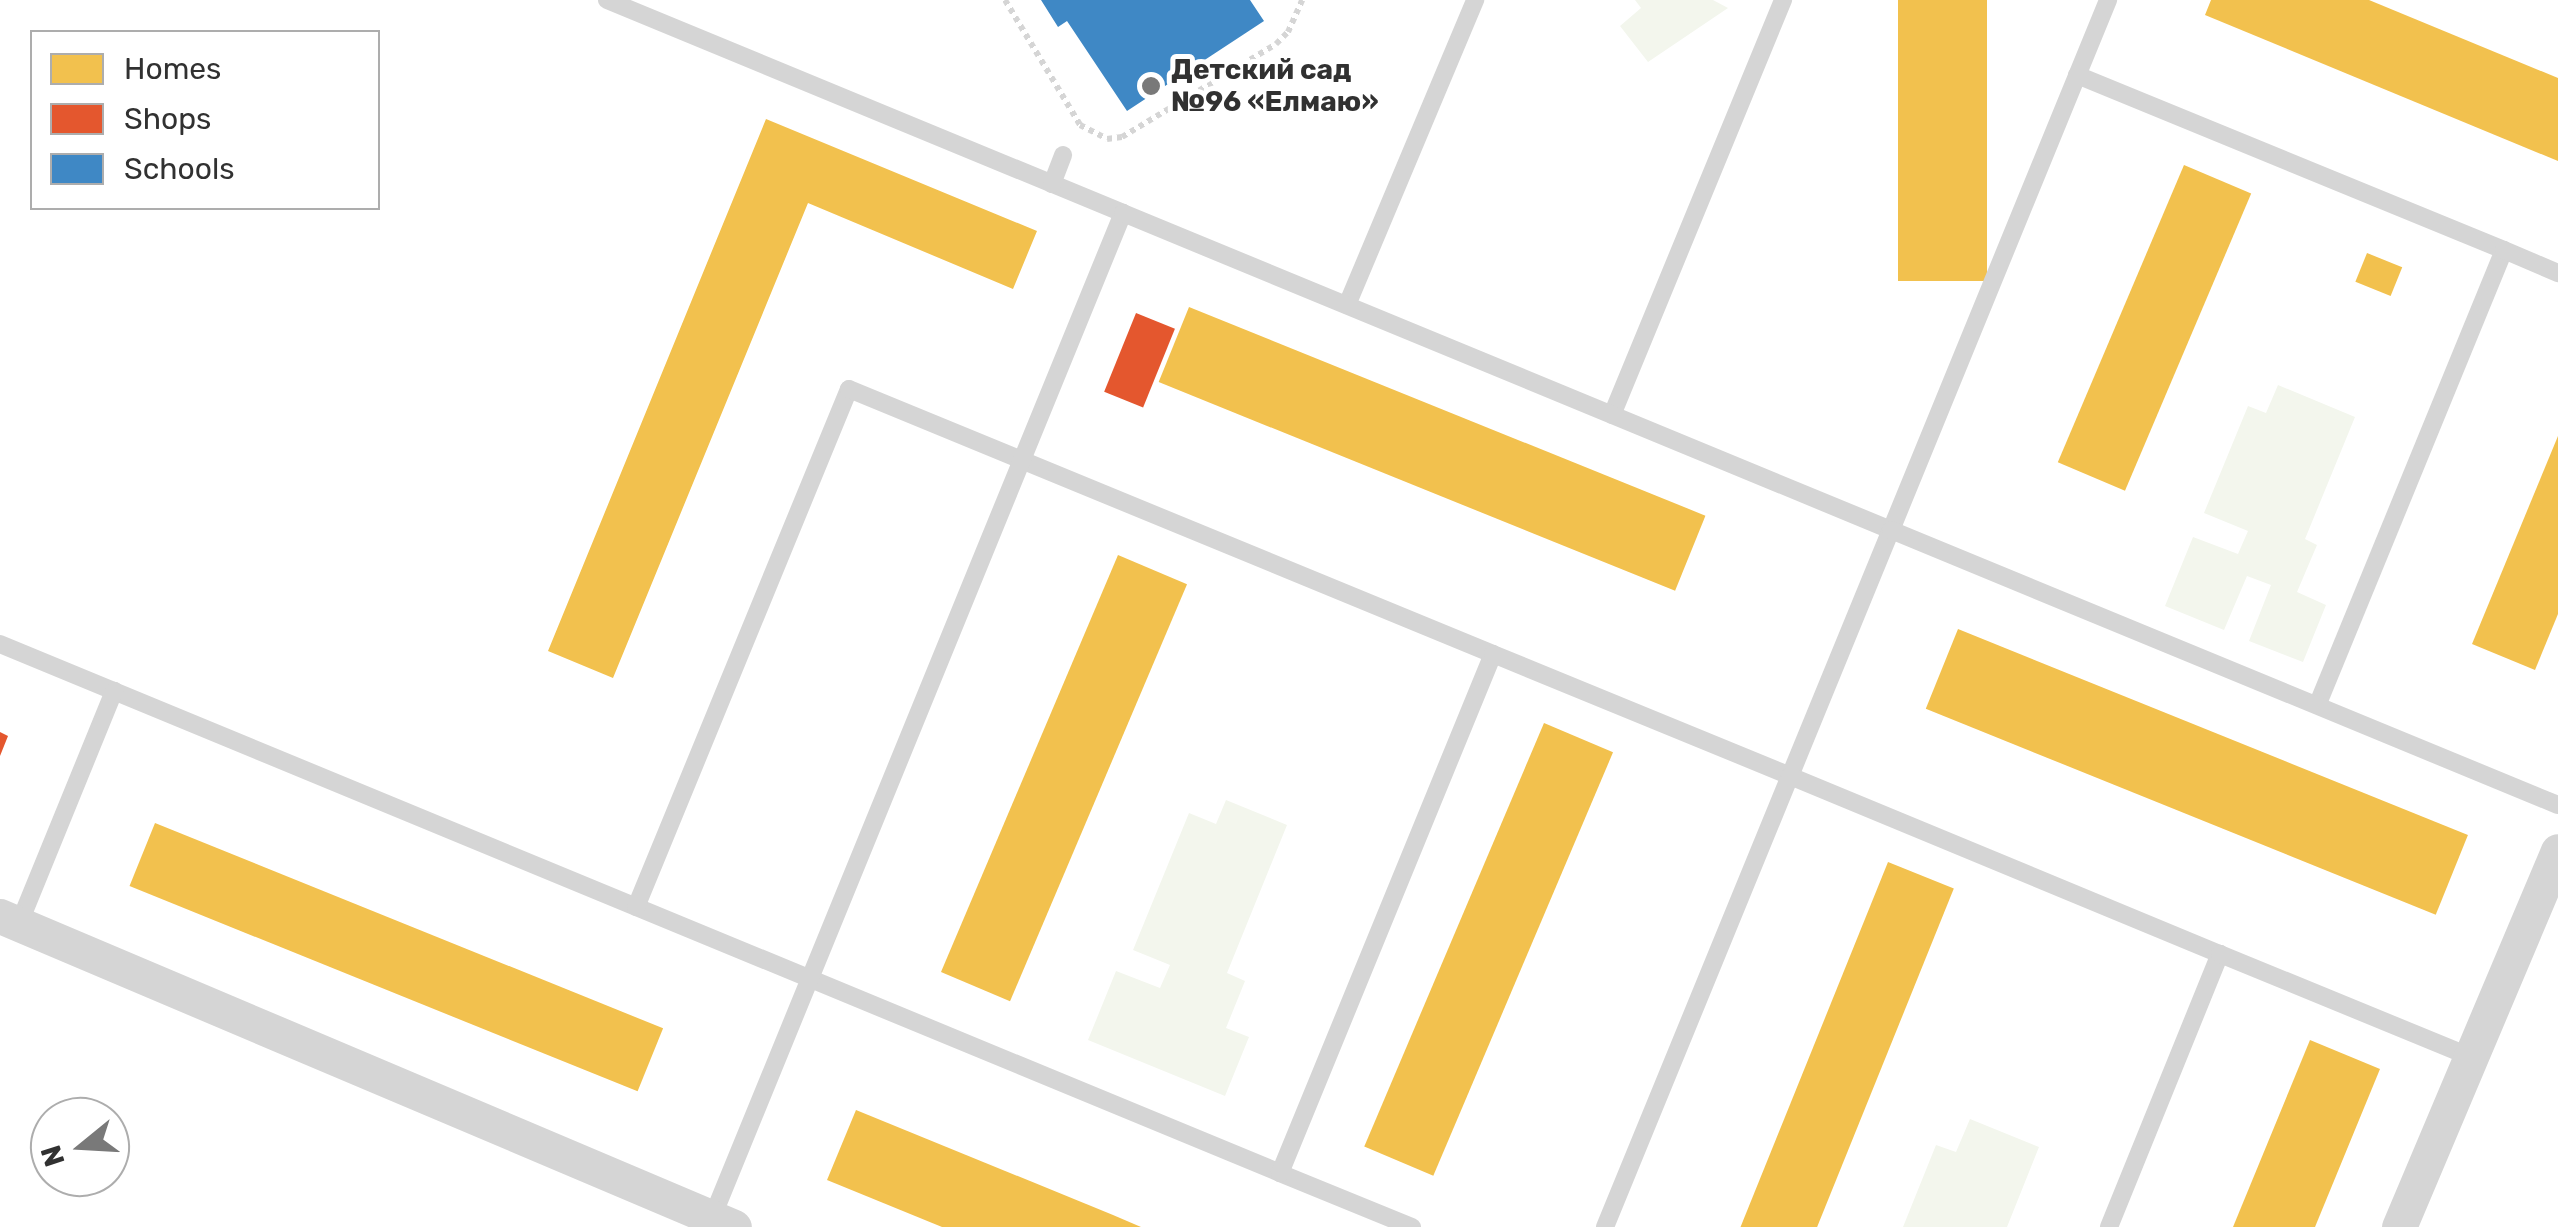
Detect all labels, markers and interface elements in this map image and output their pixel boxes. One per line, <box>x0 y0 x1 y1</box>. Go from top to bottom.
legend <box>30 30 380 210</box>
text: Homes <box>124 51 221 87</box>
place label: Детский сад №96 «Елмаю» <box>1171 53 1379 119</box>
marker: Детский сад №96 «Елмаю» <box>1140 75 1162 97</box>
text: Shops <box>124 101 211 137</box>
text: Schools <box>124 151 235 187</box>
north arrow <box>30 1097 130 1197</box>
text: N <box>34 1141 72 1170</box>

